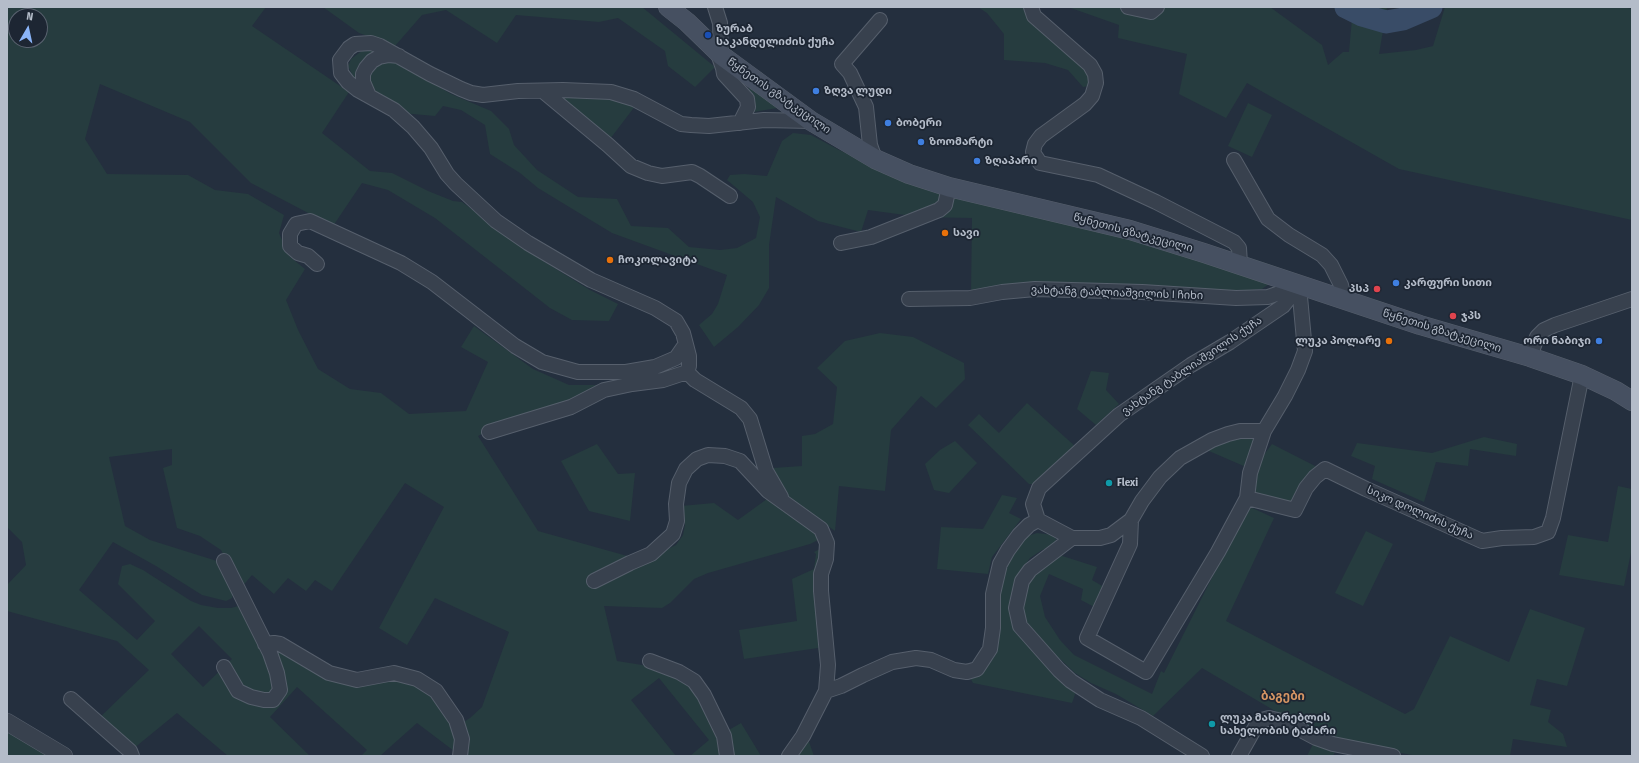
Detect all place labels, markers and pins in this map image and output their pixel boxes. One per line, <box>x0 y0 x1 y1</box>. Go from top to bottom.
place label: ზურაბ საკანდელიძის ქუჩა <box>716 22 835 48</box>
marker: ზურაბ საკანდელიძის ქუჩა <box>703 30 713 40</box>
place label: ზღვა ლუდი <box>824 84 892 98</box>
marker: ზღვა ლუდი <box>811 86 821 96</box>
place label: ბობერი <box>896 116 942 130</box>
marker: ბობერი <box>883 118 893 128</box>
place label: ზოომარტი <box>929 135 993 149</box>
marker: ზოომარტი <box>916 137 926 147</box>
place label: ზღაპარი <box>985 154 1037 168</box>
marker: ზღაპარი <box>972 156 982 166</box>
place label: სავი <box>953 226 979 240</box>
marker: სავი <box>940 228 950 238</box>
place label: ჩოკოლავიტა <box>618 253 697 267</box>
marker: ჩოკოლავიტა <box>605 255 615 265</box>
place label: კარფური სითი <box>1404 276 1492 290</box>
marker: კარფური სითი <box>1391 278 1401 288</box>
place label: პსპ <box>1349 282 1369 296</box>
marker: პსპ <box>1372 284 1382 294</box>
place label: ჯპს <box>1461 309 1481 323</box>
marker: ჯპს <box>1448 311 1458 321</box>
place label: ლუკა პოლარე <box>1295 334 1381 348</box>
place label: ორი ნაბიჯი <box>1523 334 1591 348</box>
marker: ლუკა პოლარე <box>1384 336 1394 346</box>
marker: ორი ნაბიჯი <box>1594 336 1604 346</box>
place label: Flexi <box>1117 476 1138 490</box>
marker: Flexi <box>1104 478 1114 488</box>
place label: ლუკა მახარებლის სახელობის ტაძარი <box>1220 711 1336 737</box>
marker: ლუკა მახარებლის სახელობის ტაძარი <box>1207 719 1217 729</box>

